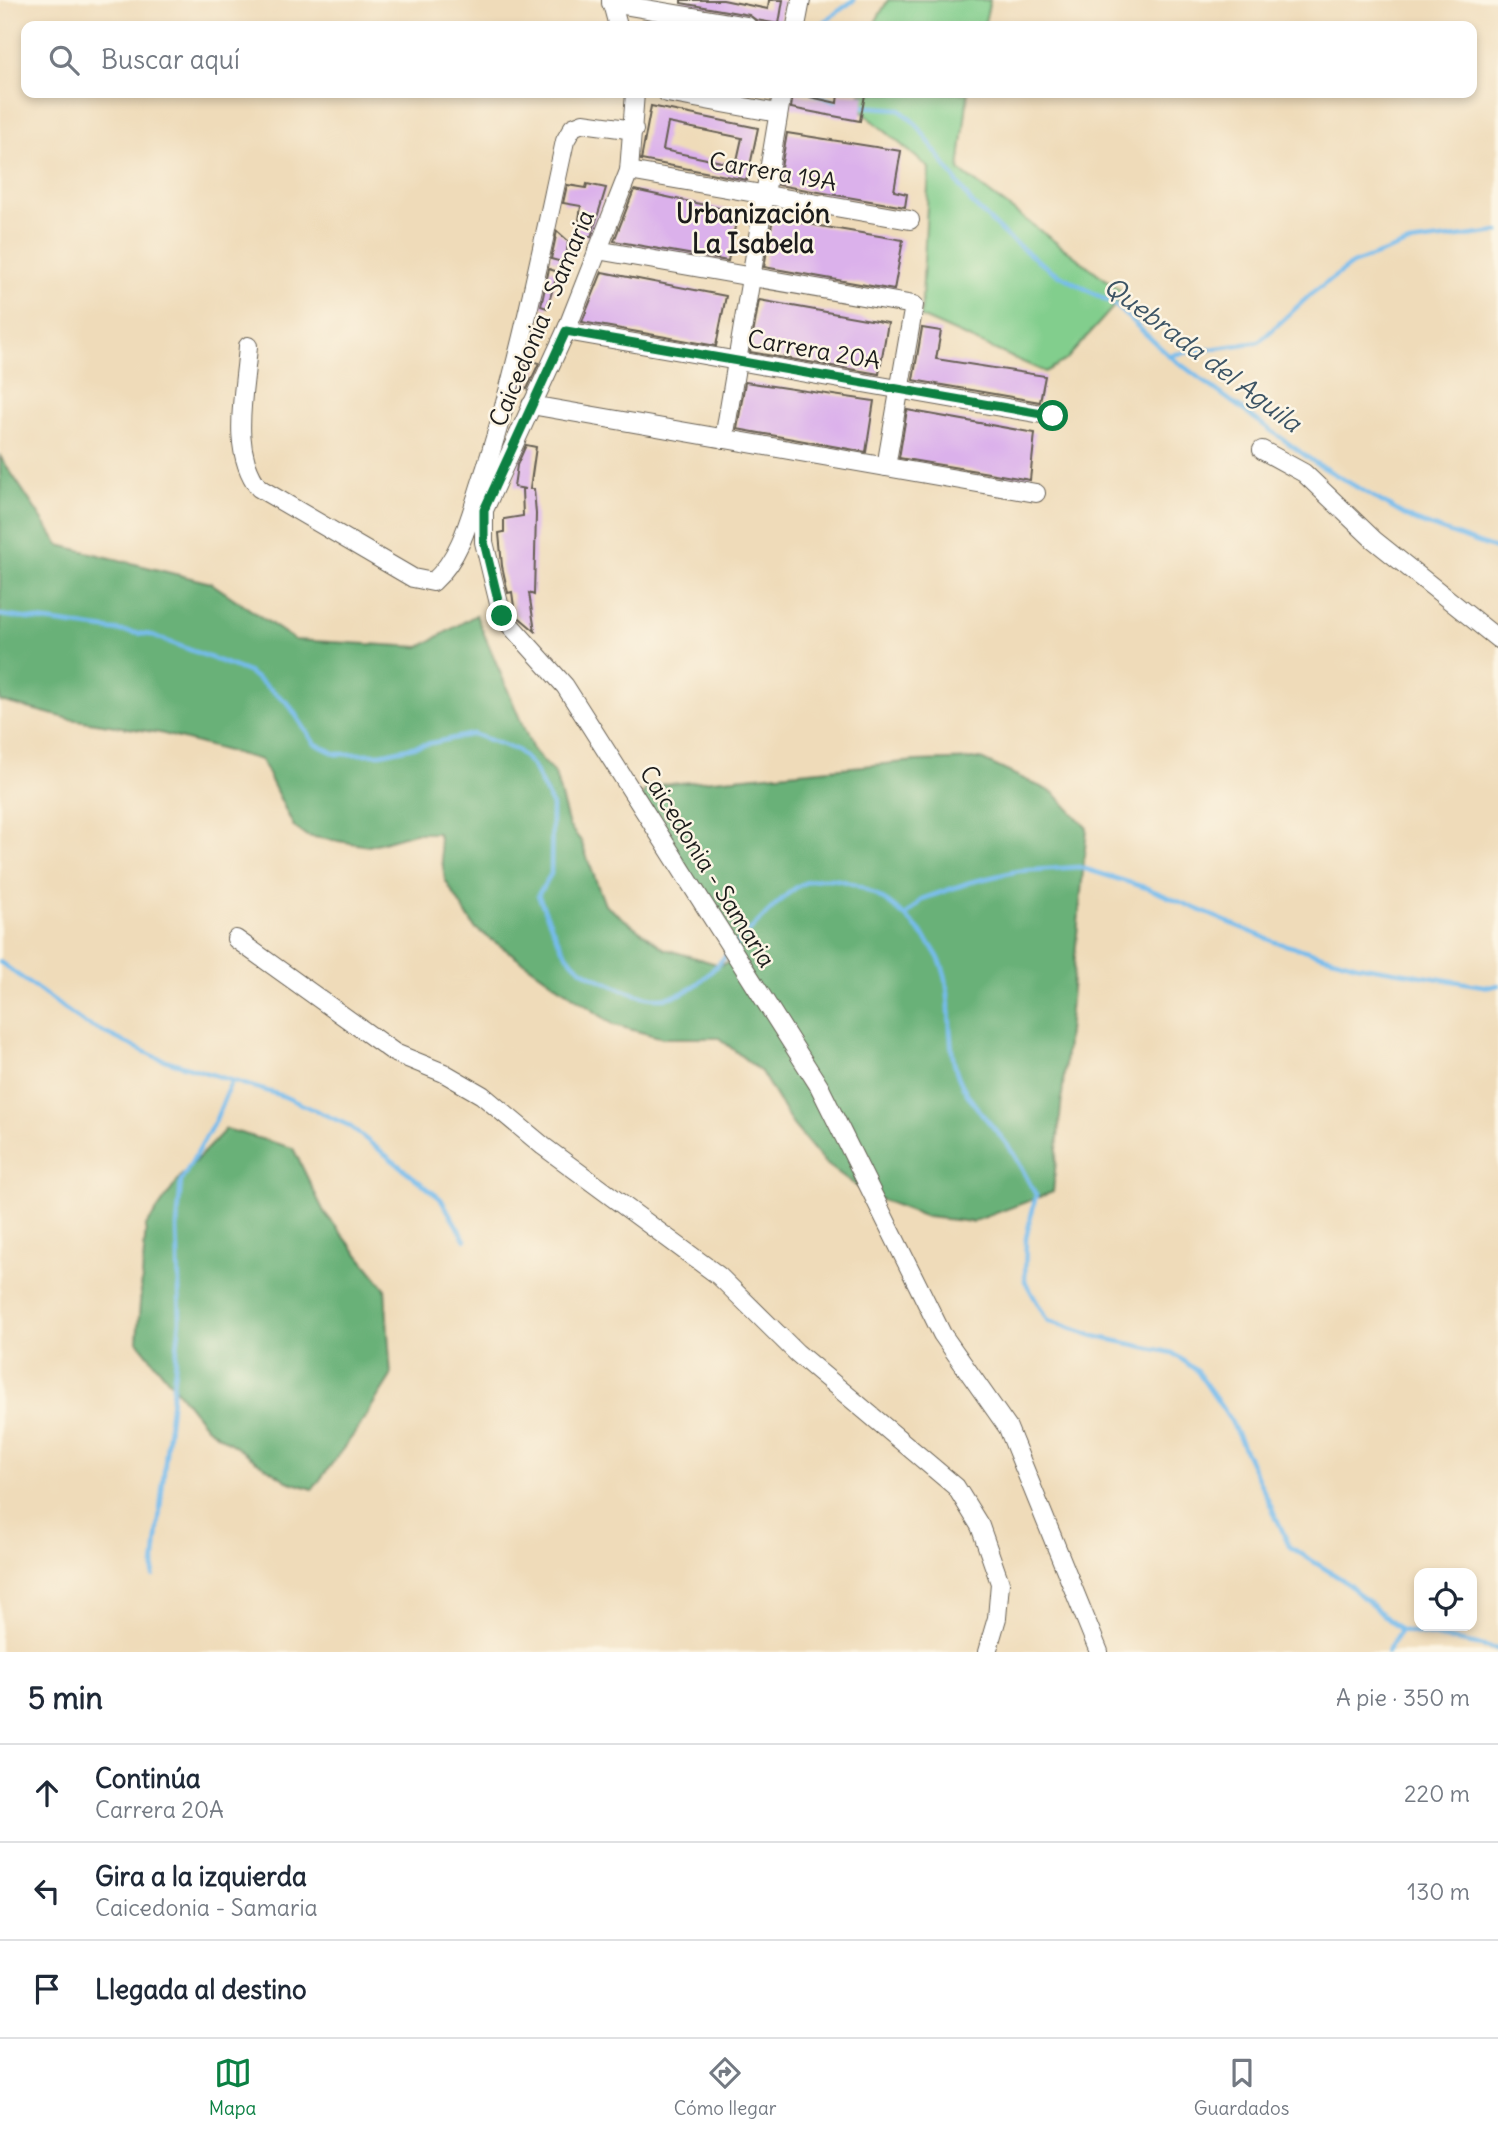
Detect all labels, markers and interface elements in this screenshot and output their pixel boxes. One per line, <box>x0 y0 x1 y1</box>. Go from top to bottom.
search box <box>21 21 1477 98</box>
icon: search <box>45 41 83 79</box>
text: Buscar aquí <box>101 43 240 76</box>
street label: Carrera 19A <box>707 145 839 197</box>
district label: Urbanización La Isabela <box>676 197 830 260</box>
street label: Caicedonia - Samaria <box>482 205 600 431</box>
water label: Quebrada del Aguila <box>1098 269 1309 440</box>
street label: Carrera 20A <box>745 323 883 375</box>
route start <box>1037 400 1068 431</box>
route end <box>486 600 517 631</box>
street label: Caicedonia - Samaria <box>634 760 782 972</box>
map controls <box>1414 1568 1477 1631</box>
button: locate <box>1414 1568 1477 1631</box>
text: 5 min <box>28 1679 103 1717</box>
text: A pie · 350 m <box>1336 1683 1470 1712</box>
text: Continúa <box>95 1762 201 1795</box>
icon: ahead <box>28 1774 66 1812</box>
text: 220 m <box>1404 1779 1470 1808</box>
text: Carrera 20A <box>95 1795 224 1824</box>
text: Gira a la izquierda <box>95 1860 307 1893</box>
icon: left <box>28 1872 66 1910</box>
text: 130 m <box>1407 1877 1470 1906</box>
text: Caicedonia - Samaria <box>95 1893 318 1922</box>
icon: arrive <box>28 1970 66 2008</box>
text: Llegada al destino <box>95 1973 307 2006</box>
tab: Mapa <box>209 2054 256 2120</box>
tab: Cómo llegar <box>674 2054 777 2120</box>
tab: Guardados <box>1194 2054 1289 2120</box>

